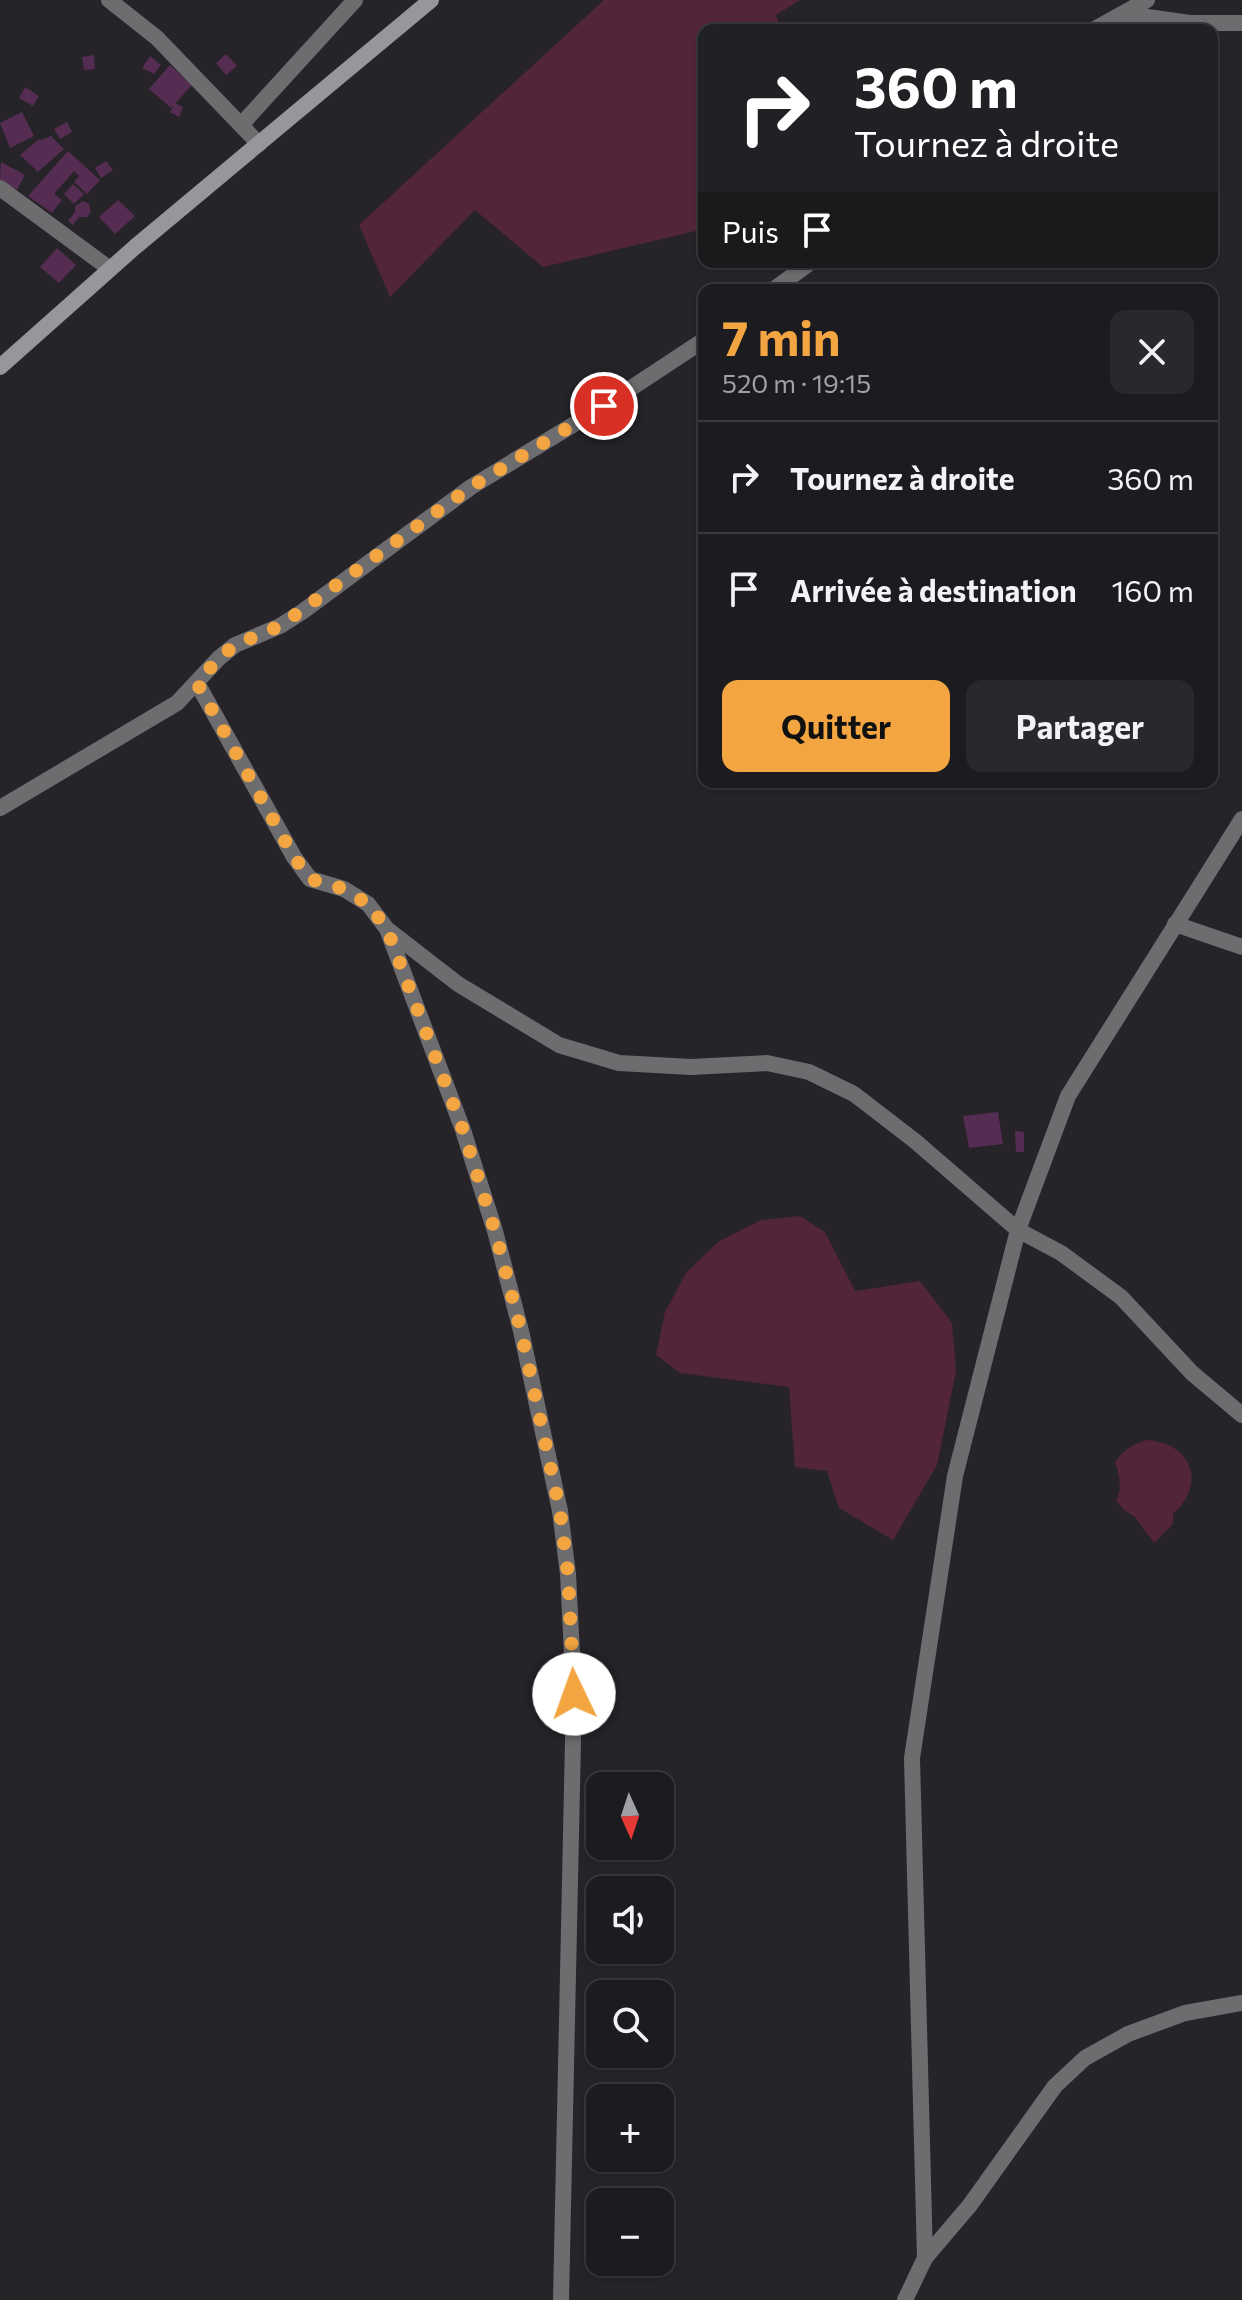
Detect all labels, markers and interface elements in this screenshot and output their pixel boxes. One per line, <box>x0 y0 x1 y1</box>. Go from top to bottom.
text: 360 m <box>854 51 1018 120</box>
icon: right <box>722 56 826 160</box>
text: Tournez à droite <box>854 120 1119 164</box>
icon: arrive <box>795 208 839 252</box>
text: Puis <box>722 212 779 249</box>
text: 7 min <box>722 307 841 366</box>
button: close <box>1110 310 1194 394</box>
text: 520 m · 19:15 <box>722 367 871 398</box>
pin <box>570 372 638 440</box>
icon: arrive <box>582 384 626 428</box>
icon: right <box>722 455 766 499</box>
text: Tournez à droite <box>790 459 1014 496</box>
text: 360 m <box>1107 459 1194 496</box>
icon: arrive <box>722 567 766 611</box>
text: Arrivée à destination <box>790 571 1077 608</box>
text: 160 m <box>1111 571 1194 608</box>
button: Quitter <box>722 680 950 772</box>
button: Partager <box>966 680 1194 772</box>
position arrow <box>532 1652 616 1736</box>
north arrow <box>586 1772 674 1860</box>
map controls <box>586 1772 674 2276</box>
button: sound <box>586 1876 674 1964</box>
button: search <box>586 1980 674 2068</box>
button: + <box>586 2084 674 2172</box>
button: − <box>586 2188 674 2276</box>

